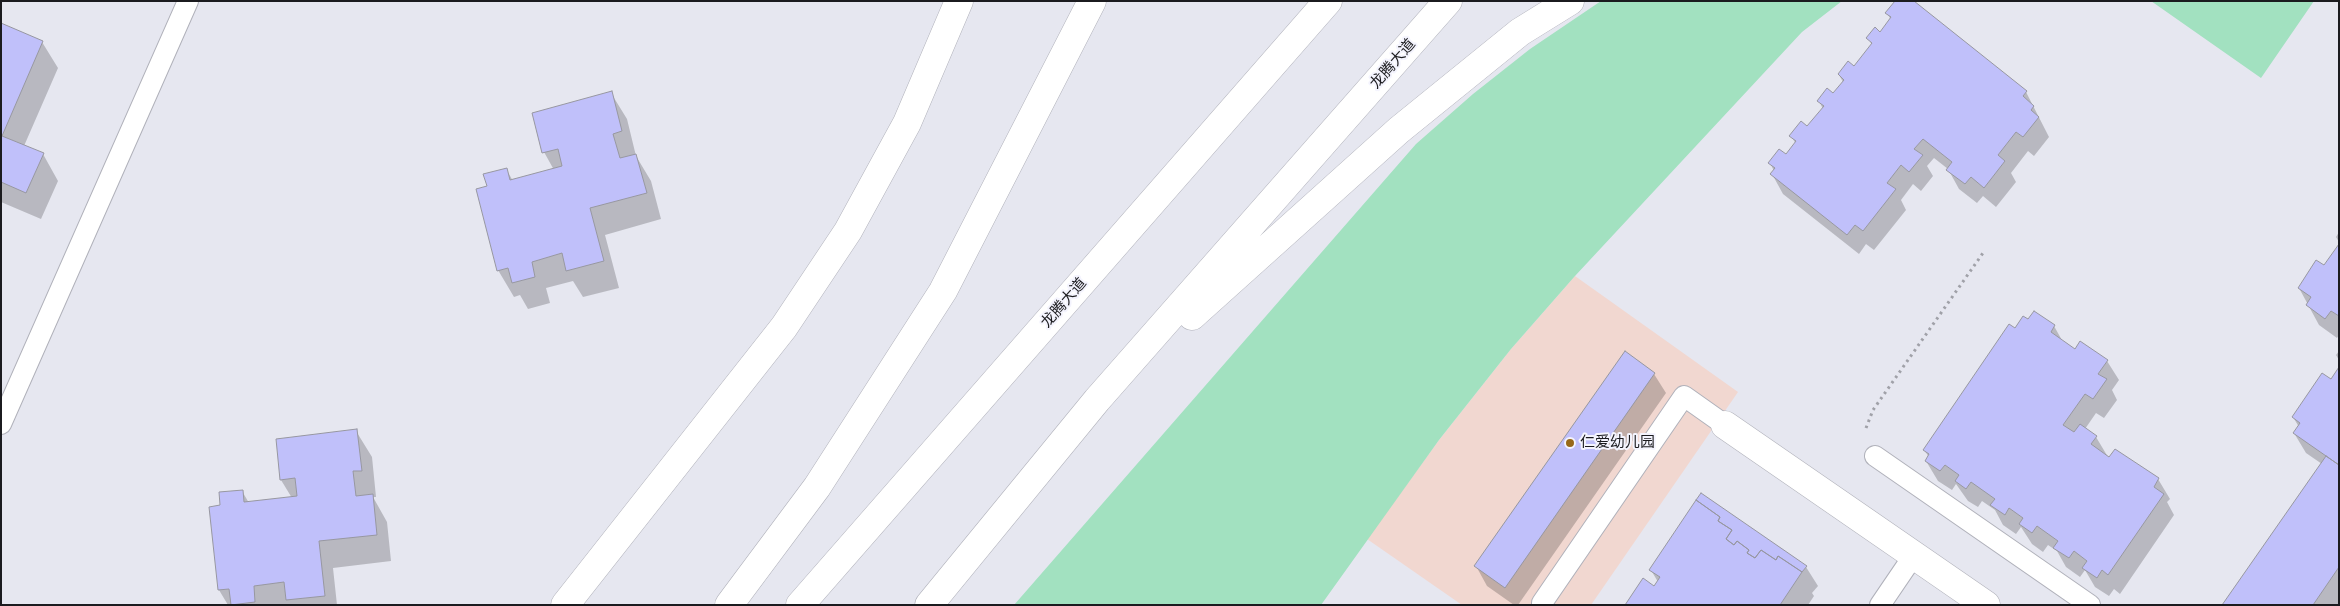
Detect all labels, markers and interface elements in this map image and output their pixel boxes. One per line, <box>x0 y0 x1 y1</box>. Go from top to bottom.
street label: 龙腾大道 <box>1367 35 1419 93</box>
street label: 龙腾大道 <box>1038 274 1090 332</box>
place label: 仁爱幼儿园 <box>1580 434 1655 452</box>
marker: 仁爱幼儿园 <box>1564 437 1576 449</box>

